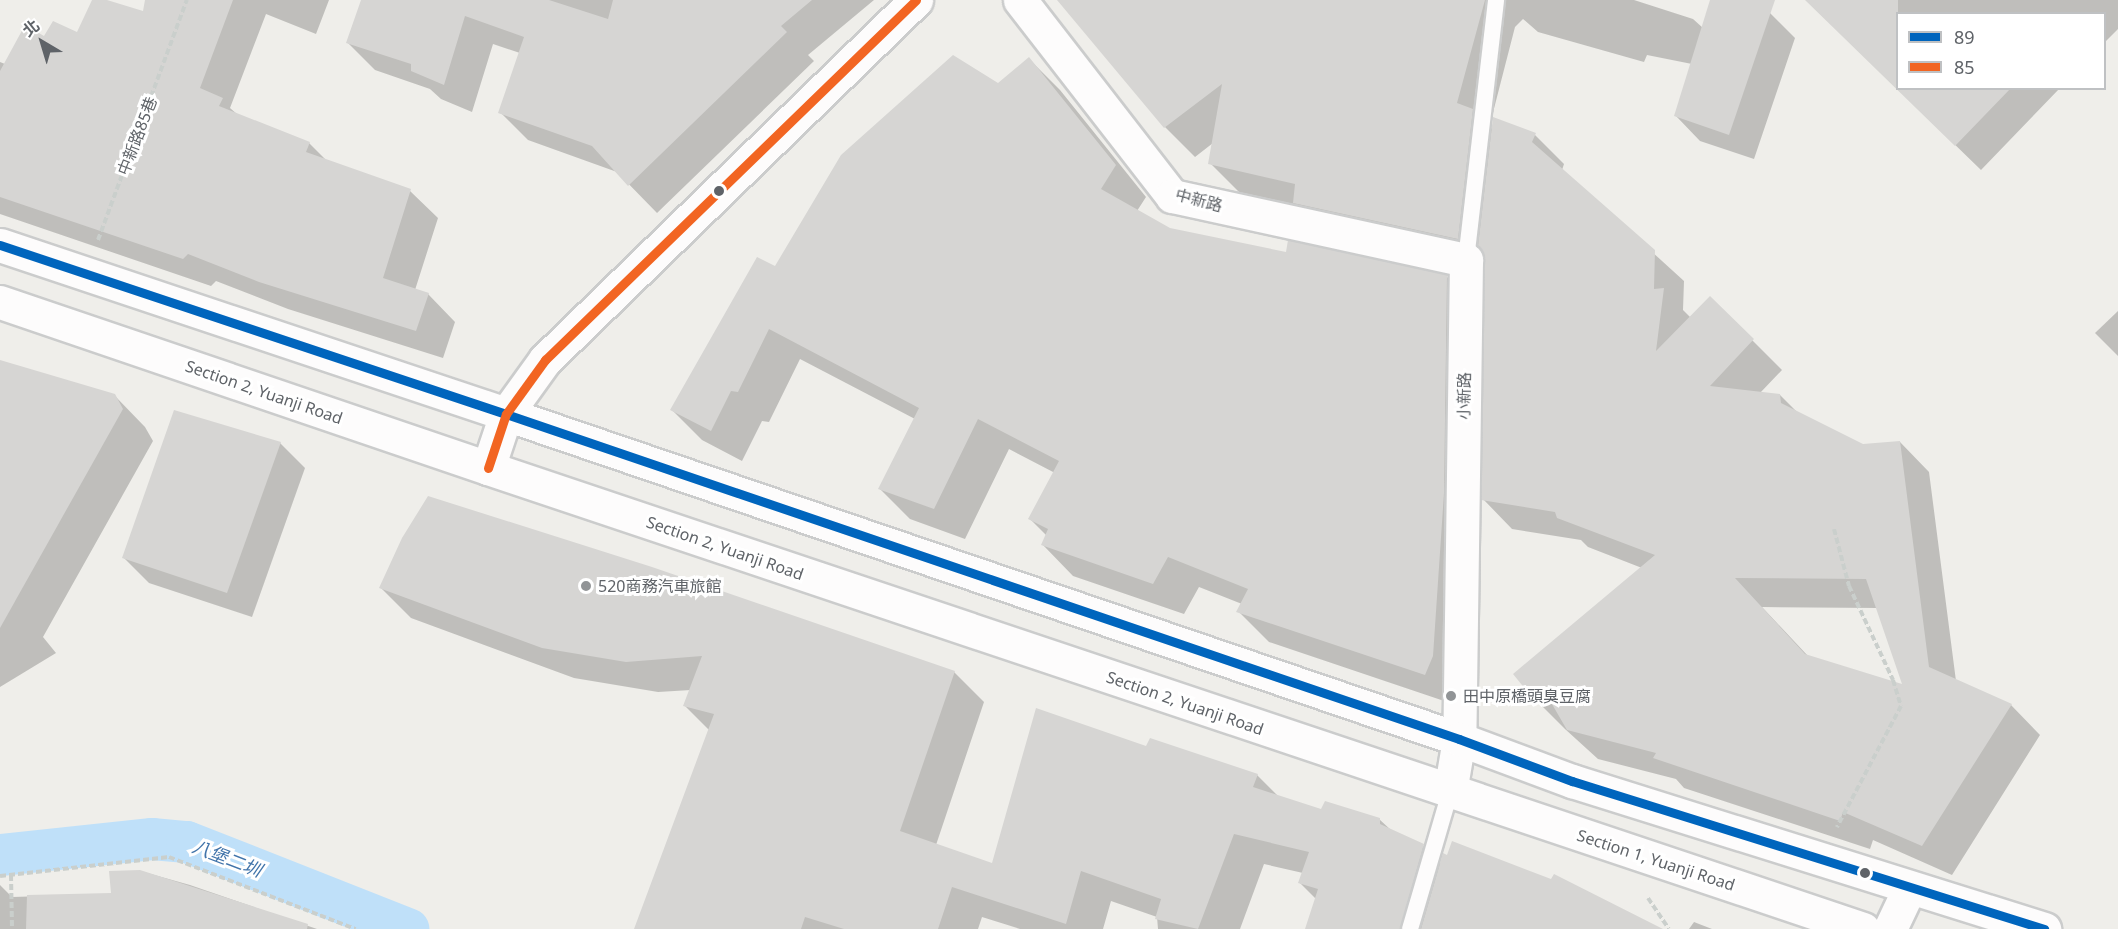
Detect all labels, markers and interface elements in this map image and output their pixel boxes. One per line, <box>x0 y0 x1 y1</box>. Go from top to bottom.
north arrow <box>12 12 72 72</box>
legend <box>1896 12 2106 90</box>
text: 北 <box>18 14 44 41</box>
text: 89 <box>1954 25 1975 49</box>
text: 85 <box>1954 55 1975 79</box>
street label: 中新路85巷 <box>113 94 161 178</box>
unlabelled marker <box>713 185 725 197</box>
street label: 中新路 <box>1173 185 1225 215</box>
street label: Section 2, Yuanji Road <box>183 356 345 428</box>
street label: 小新路 <box>1454 372 1474 420</box>
street label: Section 2, Yuanji Road <box>644 512 806 584</box>
place label: 520商務汽車旅館 <box>598 576 721 596</box>
marker: 520商務汽車旅館 <box>579 579 593 593</box>
street label: Section 2, Yuanji Road <box>1104 667 1266 739</box>
place label: 田中原橋頭臭豆腐 <box>1463 686 1591 706</box>
marker: 田中原橋頭臭豆腐 <box>1444 689 1458 703</box>
street label: Section 1, Yuanji Road <box>1575 825 1737 895</box>
water label: 八堡二圳 <box>190 835 264 881</box>
unlabelled marker <box>1859 867 1871 879</box>

